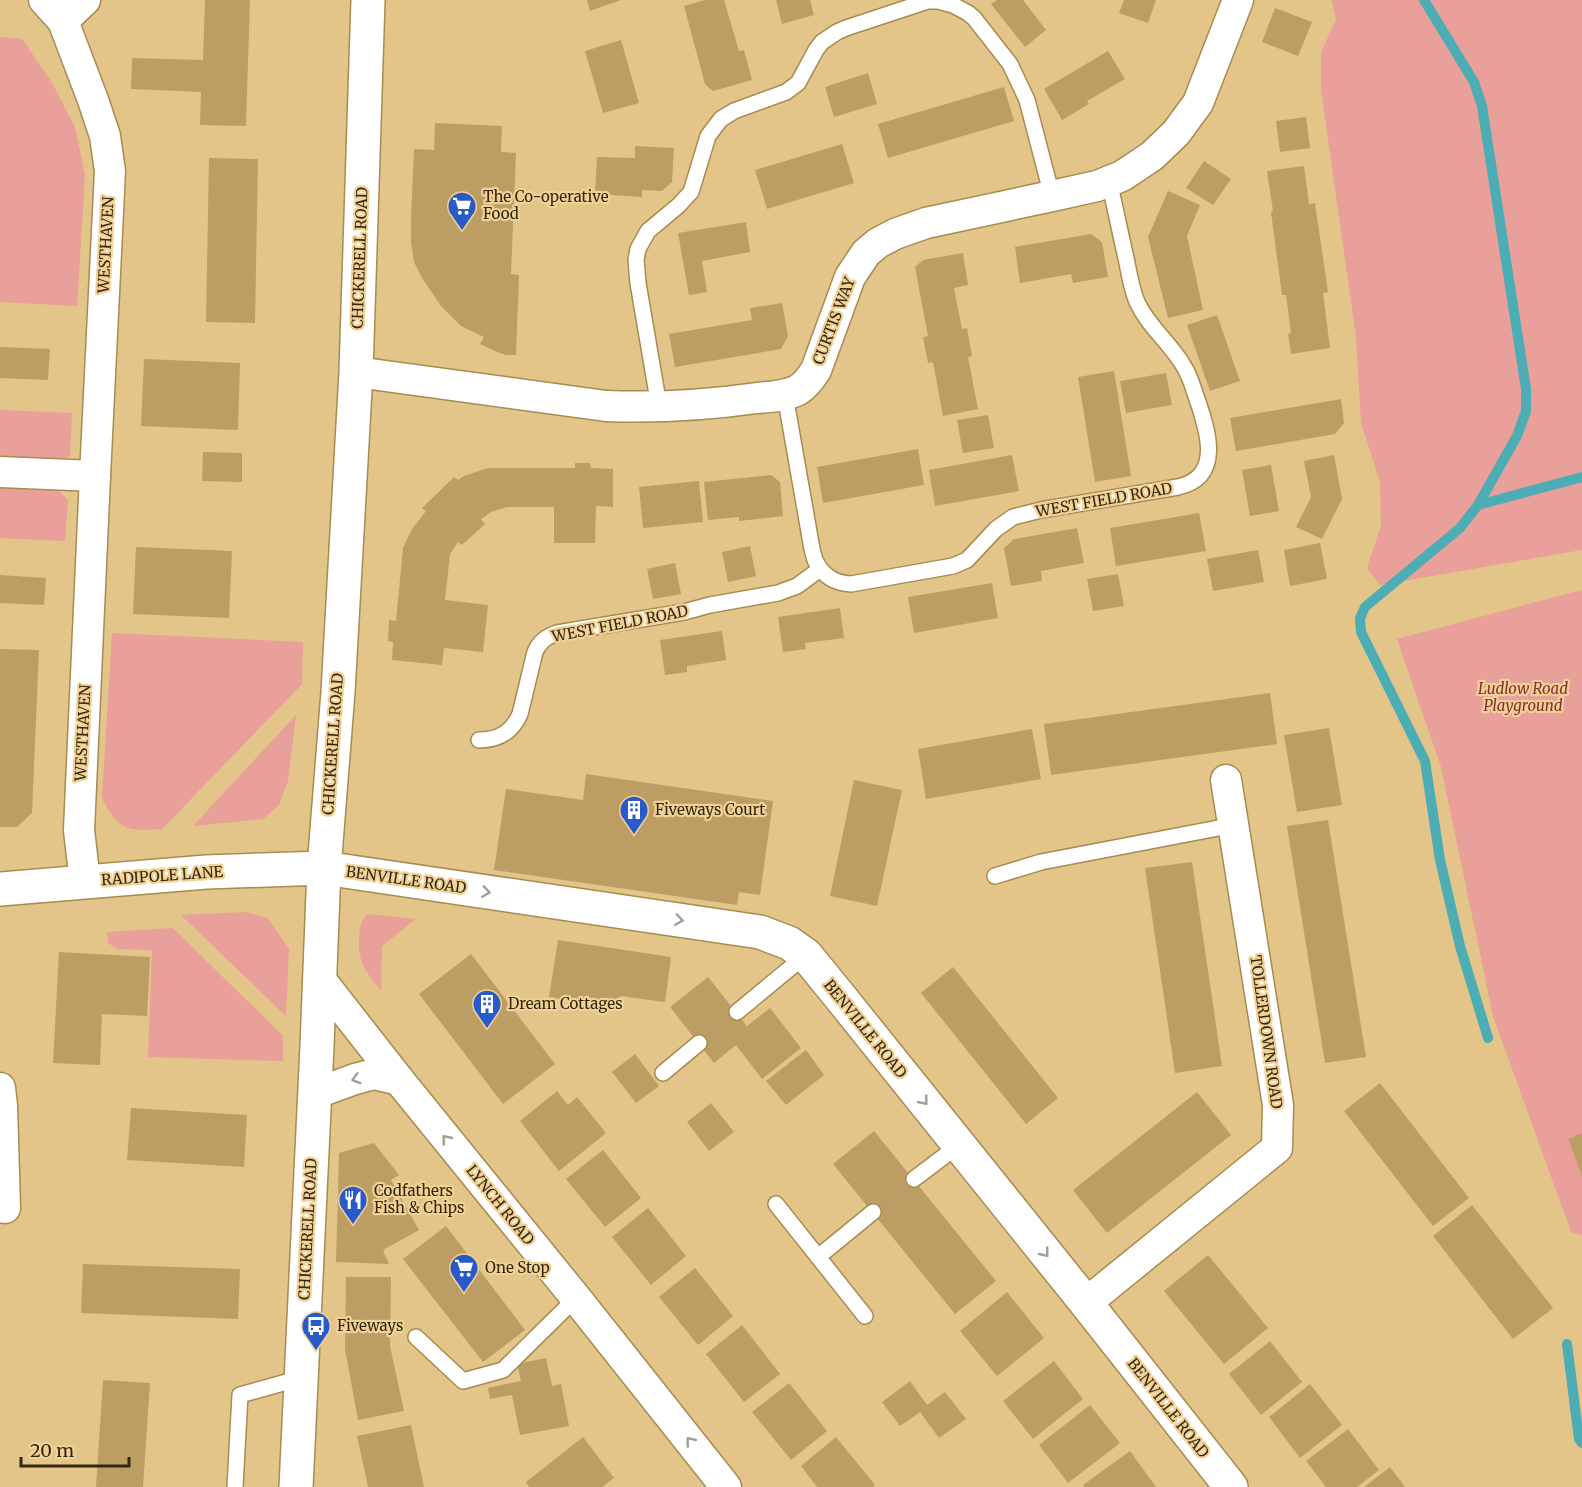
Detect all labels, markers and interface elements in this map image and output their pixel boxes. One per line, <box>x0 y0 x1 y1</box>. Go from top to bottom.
street label: CHICKERELL ROAD <box>348 187 371 329</box>
place label: The Co-operative Food <box>483 187 609 223</box>
supermarket icon: The Co-operative Food <box>446 190 478 232</box>
street label: WESTHAVEN <box>93 196 118 295</box>
street label: CURTIS WAY <box>808 274 859 367</box>
street label: WEST FIELD ROAD <box>1033 478 1174 521</box>
street label: WEST FIELD ROAD <box>549 601 690 646</box>
street label: CHICKERELL ROAD <box>318 673 347 815</box>
park label: Ludlow Road Playground <box>1478 679 1568 715</box>
street label: WESTHAVEN <box>70 684 95 783</box>
building icon: Fiveways Court <box>618 794 650 836</box>
place label: Fiveways Court <box>655 800 765 819</box>
street label: RADIPOLE LANE <box>100 862 224 889</box>
street label: BENVILLE ROAD <box>345 862 468 897</box>
one-way arrow <box>481 885 491 898</box>
one-way arrow <box>674 914 684 926</box>
street label: TOLLERDOWN ROAD <box>1246 954 1287 1110</box>
street label: BENVILLE ROAD <box>820 976 911 1082</box>
building icon: Dream Cottages <box>471 988 503 1030</box>
place label: Dream Cottages <box>508 994 623 1013</box>
one-way arrow <box>351 1072 362 1084</box>
one-way arrow <box>916 1094 927 1105</box>
one-way arrow <box>443 1134 454 1145</box>
street label: CHICKERELL ROAD <box>294 1158 321 1300</box>
street label: LYNCH ROAD <box>462 1161 538 1249</box>
place label: Codfathers Fish & Chips <box>374 1181 464 1217</box>
restaurant icon: Codfathers Fish & Chips <box>337 1184 369 1226</box>
one-way arrow <box>1038 1246 1049 1257</box>
supermarket icon: One Stop <box>448 1252 480 1294</box>
place label: One Stop <box>485 1258 550 1277</box>
bus stop icon: Fiveways <box>300 1310 332 1352</box>
place label: Fiveways <box>337 1316 403 1335</box>
street label: BENVILLE ROAD <box>1124 1354 1213 1461</box>
scale bar <box>21 1430 129 1468</box>
one-way arrow <box>686 1437 697 1448</box>
text: 20 m <box>30 1439 74 1462</box>

